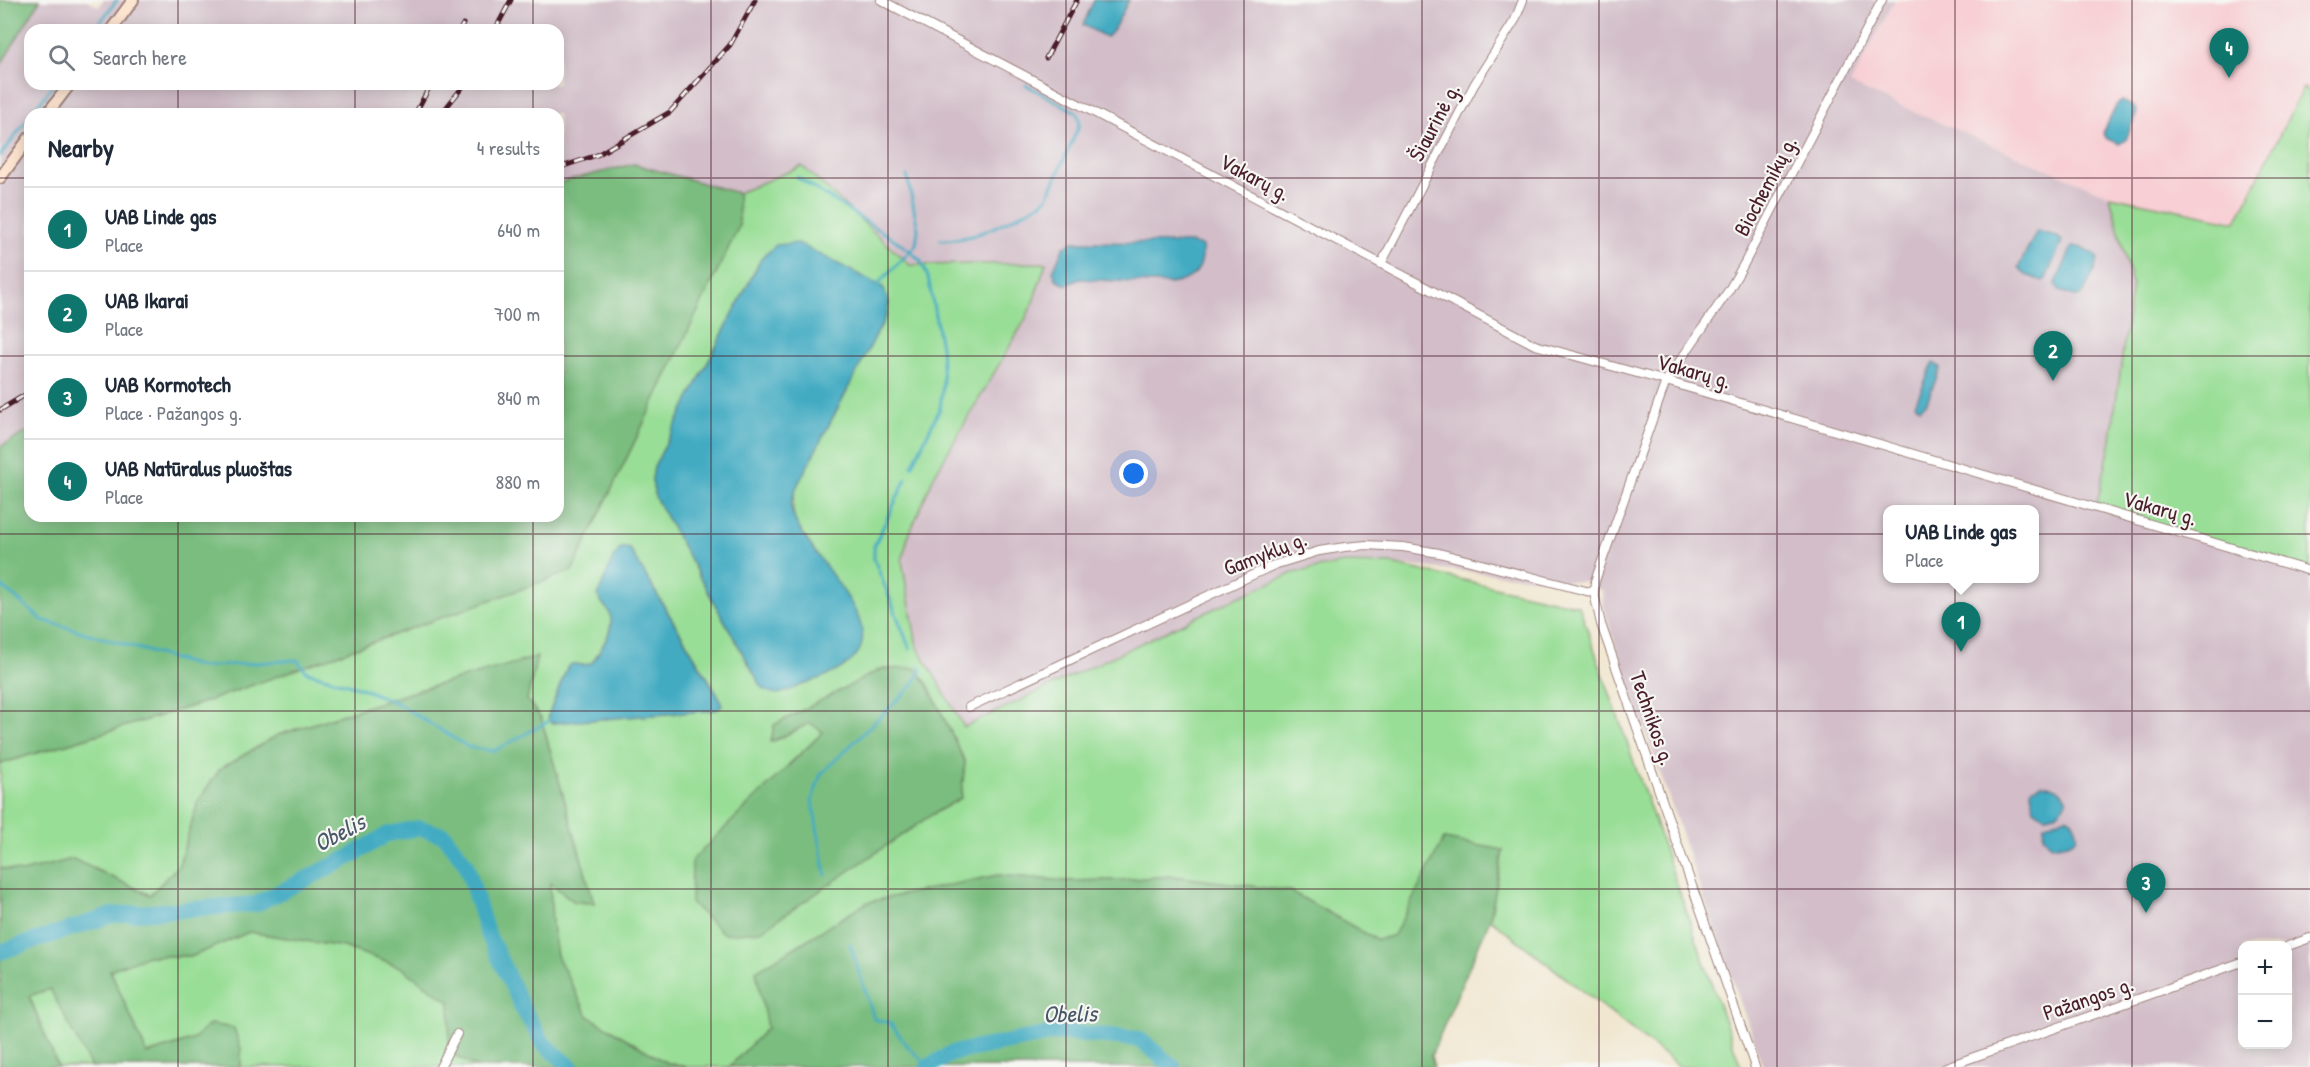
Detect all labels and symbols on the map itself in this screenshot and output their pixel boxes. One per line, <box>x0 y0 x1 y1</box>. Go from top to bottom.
pin: 4 <box>2210 28 2248 78</box>
street label: Šiaurinė g. <box>1401 78 1467 166</box>
street label: Biochemikų g. <box>1726 131 1804 241</box>
street label: Vakarų g. <box>1215 146 1295 208</box>
pin: 2 <box>2034 332 2072 381</box>
street label: Vakarų g. <box>1654 346 1734 396</box>
your location <box>1119 459 1148 488</box>
street label: Vakarų g. <box>2120 483 2200 533</box>
street label: Gamyklų g. <box>1219 523 1311 583</box>
pin: 1 <box>1942 602 1980 652</box>
street label: Technikos g. <box>1623 667 1683 769</box>
water label: Obelis <box>308 804 373 859</box>
pin: 3 <box>2126 864 2166 913</box>
street label: Pažangos g. <box>2039 969 2137 1027</box>
water label: Obelis <box>1043 996 1100 1029</box>

